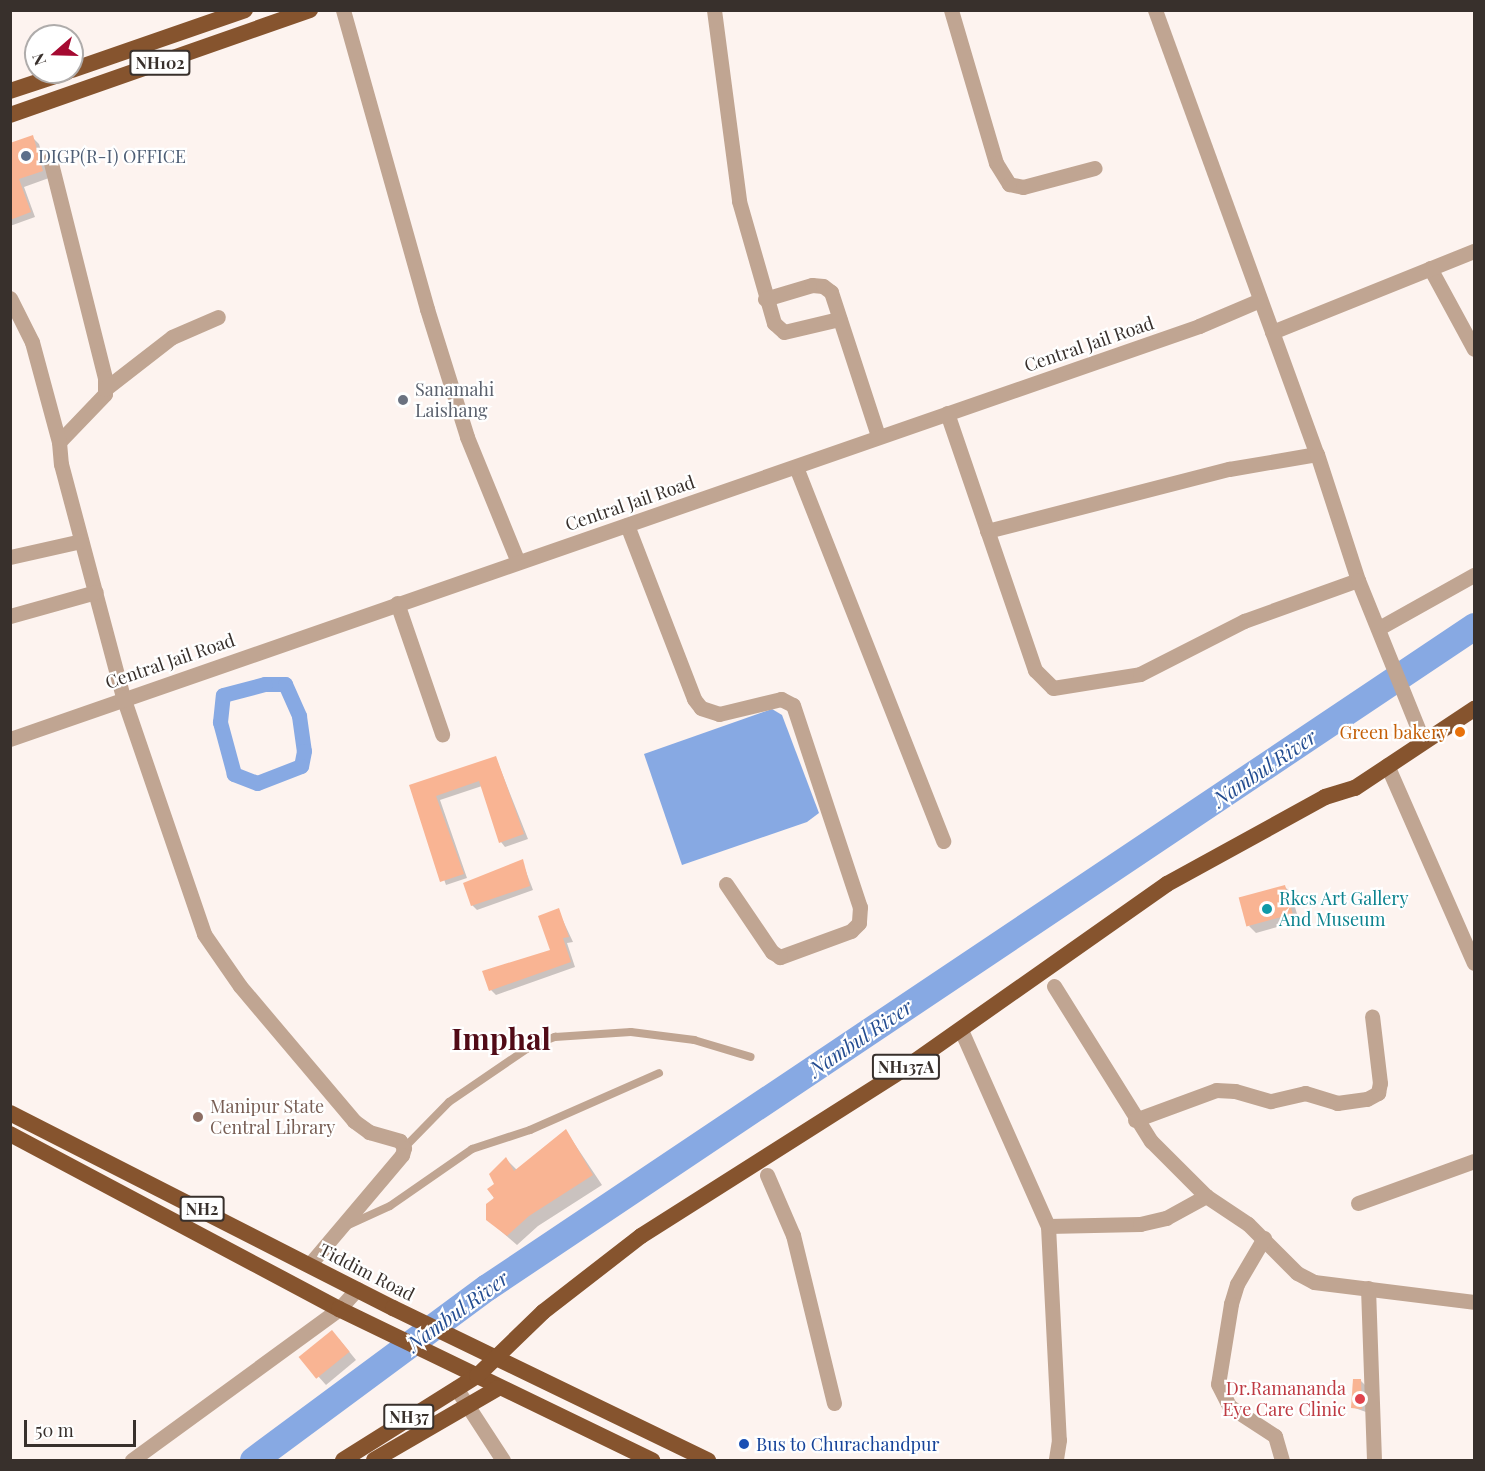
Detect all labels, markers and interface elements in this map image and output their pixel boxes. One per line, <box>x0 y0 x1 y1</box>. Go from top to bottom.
north arrow <box>24 24 84 84</box>
road number: NH102 <box>128 50 192 76</box>
text: N <box>27 51 50 69</box>
place label: DIGP(R-I) OFFICE <box>38 145 186 167</box>
marker: DIGP(R-I) OFFICE <box>19 149 33 163</box>
street label: Central Jail Road <box>1021 312 1157 376</box>
place label: Sanamahi Laishang <box>415 379 494 422</box>
marker: Sanamahi Laishang <box>396 393 410 407</box>
street label: Central Jail Road <box>562 471 698 535</box>
street label: Central Jail Road <box>102 629 238 693</box>
place label: Green bakery <box>1340 721 1448 743</box>
water label: Nambul River <box>1208 724 1320 810</box>
marker: Green bakery <box>1453 725 1467 739</box>
place label: Rkcs Art Gallery And Museum <box>1279 888 1409 930</box>
marker: Rkcs Art Gallery And Museum <box>1260 902 1274 916</box>
water label: Nambul River <box>804 994 916 1080</box>
district label: Imphal <box>451 1020 551 1056</box>
road number: NH137A <box>872 1054 940 1080</box>
place label: Manipur State Central Library <box>210 1096 335 1138</box>
marker: Manipur State Central Library <box>191 1110 205 1124</box>
road number: NH2 <box>180 1196 224 1222</box>
street label: Tiddim Road <box>316 1239 418 1305</box>
water label: Nambul River <box>401 1265 513 1355</box>
place label: Dr.Ramananda Eye Care Clinic <box>1222 1378 1346 1420</box>
marker: Dr.Ramananda Eye Care Clinic <box>1351 1390 1369 1408</box>
road number: NH37 <box>382 1404 436 1430</box>
scale bar <box>27 1408 140 1446</box>
text: 50 m <box>35 1418 74 1442</box>
place label: Bus to Churachandpur <box>756 1433 940 1455</box>
marker: Bus to Churachandpur <box>737 1437 751 1451</box>

